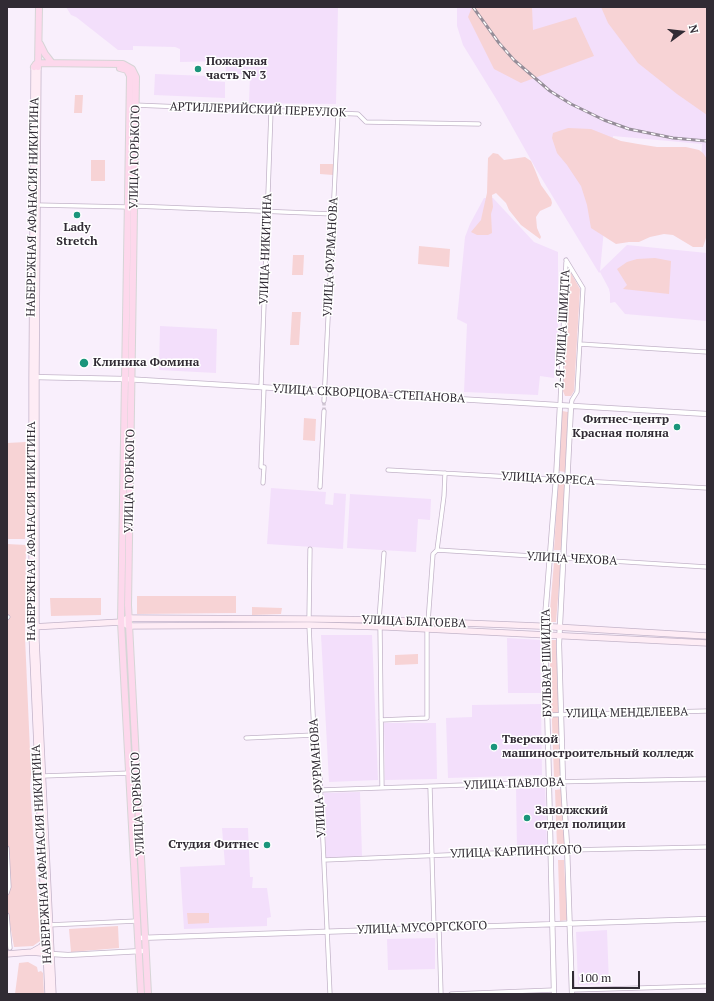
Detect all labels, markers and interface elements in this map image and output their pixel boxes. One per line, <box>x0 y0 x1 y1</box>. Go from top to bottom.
north arrow <box>662 12 702 52</box>
text: N <box>686 23 701 35</box>
place label: Пожарная часть № 3 <box>206 55 267 83</box>
marker: Пожарная часть № 3 <box>193 64 203 74</box>
street label: НАБЕРЕЖНАЯ АФАНАСИЯ НИКИТИНА <box>24 97 42 317</box>
street label: АРТИЛЛЕРИЙСКИЙ ПЕРЕУЛОК <box>169 100 347 120</box>
street label: УЛИЦА ГОРЬКОГО <box>127 105 143 209</box>
street label: УЛИЦА НИКИТИНА <box>257 193 275 305</box>
street label: УЛИЦА ФУРМАНОВА <box>321 197 341 317</box>
marker: Lady Stretch <box>72 210 82 220</box>
place label: Lady Stretch <box>56 221 98 249</box>
street label: 2-Я УЛИЦА ШМИДТА <box>553 269 573 389</box>
place label: Клиника Фомина <box>93 356 199 370</box>
marker: Клиника Фомина <box>78 357 90 369</box>
street label: УЛИЦА СКВОРЦОВА-СТЕПАНОВА <box>272 382 466 406</box>
place label: Фитнес-центр Красная поляна <box>572 413 669 441</box>
street label: НАБЕРЕЖНАЯ АФАНАСИЯ НИКИТИНА <box>25 421 39 641</box>
marker: Фитнес-центр Красная поляна <box>672 422 682 432</box>
street label: УЛИЦА ГОРЬКОГО <box>122 429 138 533</box>
street label: УЛИЦА ЖОРЕСА <box>501 469 595 489</box>
street label: УЛИЦА ЧЕХОВА <box>526 549 618 569</box>
street label: БУЛЬВАР ШМИДТА <box>539 609 555 717</box>
street label: УЛИЦА БЛАГОЕВА <box>361 613 467 631</box>
street label: УЛИЦА МЕНДЕЛЕЕВА <box>565 705 689 721</box>
street label: УЛИЦА ФУРМАНОВА <box>307 718 329 838</box>
place label: Тверской машиностроительный колледж <box>502 733 694 761</box>
marker: Тверской машиностроительный колледж <box>489 742 499 752</box>
street label: НАБЕРЕЖНАЯ АФАНАСИЯ НИКИТИНА <box>29 744 55 964</box>
street label: УЛИЦА ГОРЬКОГО <box>128 751 148 857</box>
street label: УЛИЦА ПАВЛОВА <box>463 775 565 793</box>
place label: Заволжский отдел полиции <box>535 804 626 832</box>
marker: Заволжский отдел полиции <box>522 813 532 823</box>
place label: Студия Фитнес <box>168 838 259 852</box>
marker: Студия Фитнес <box>262 840 272 850</box>
street label: УЛИЦА КАРПИНСКОГО <box>450 842 582 862</box>
street label: УЛИЦА МУСОРГСКОГО <box>357 919 487 937</box>
scale bar <box>574 963 642 989</box>
text: 100 m <box>579 970 611 985</box>

